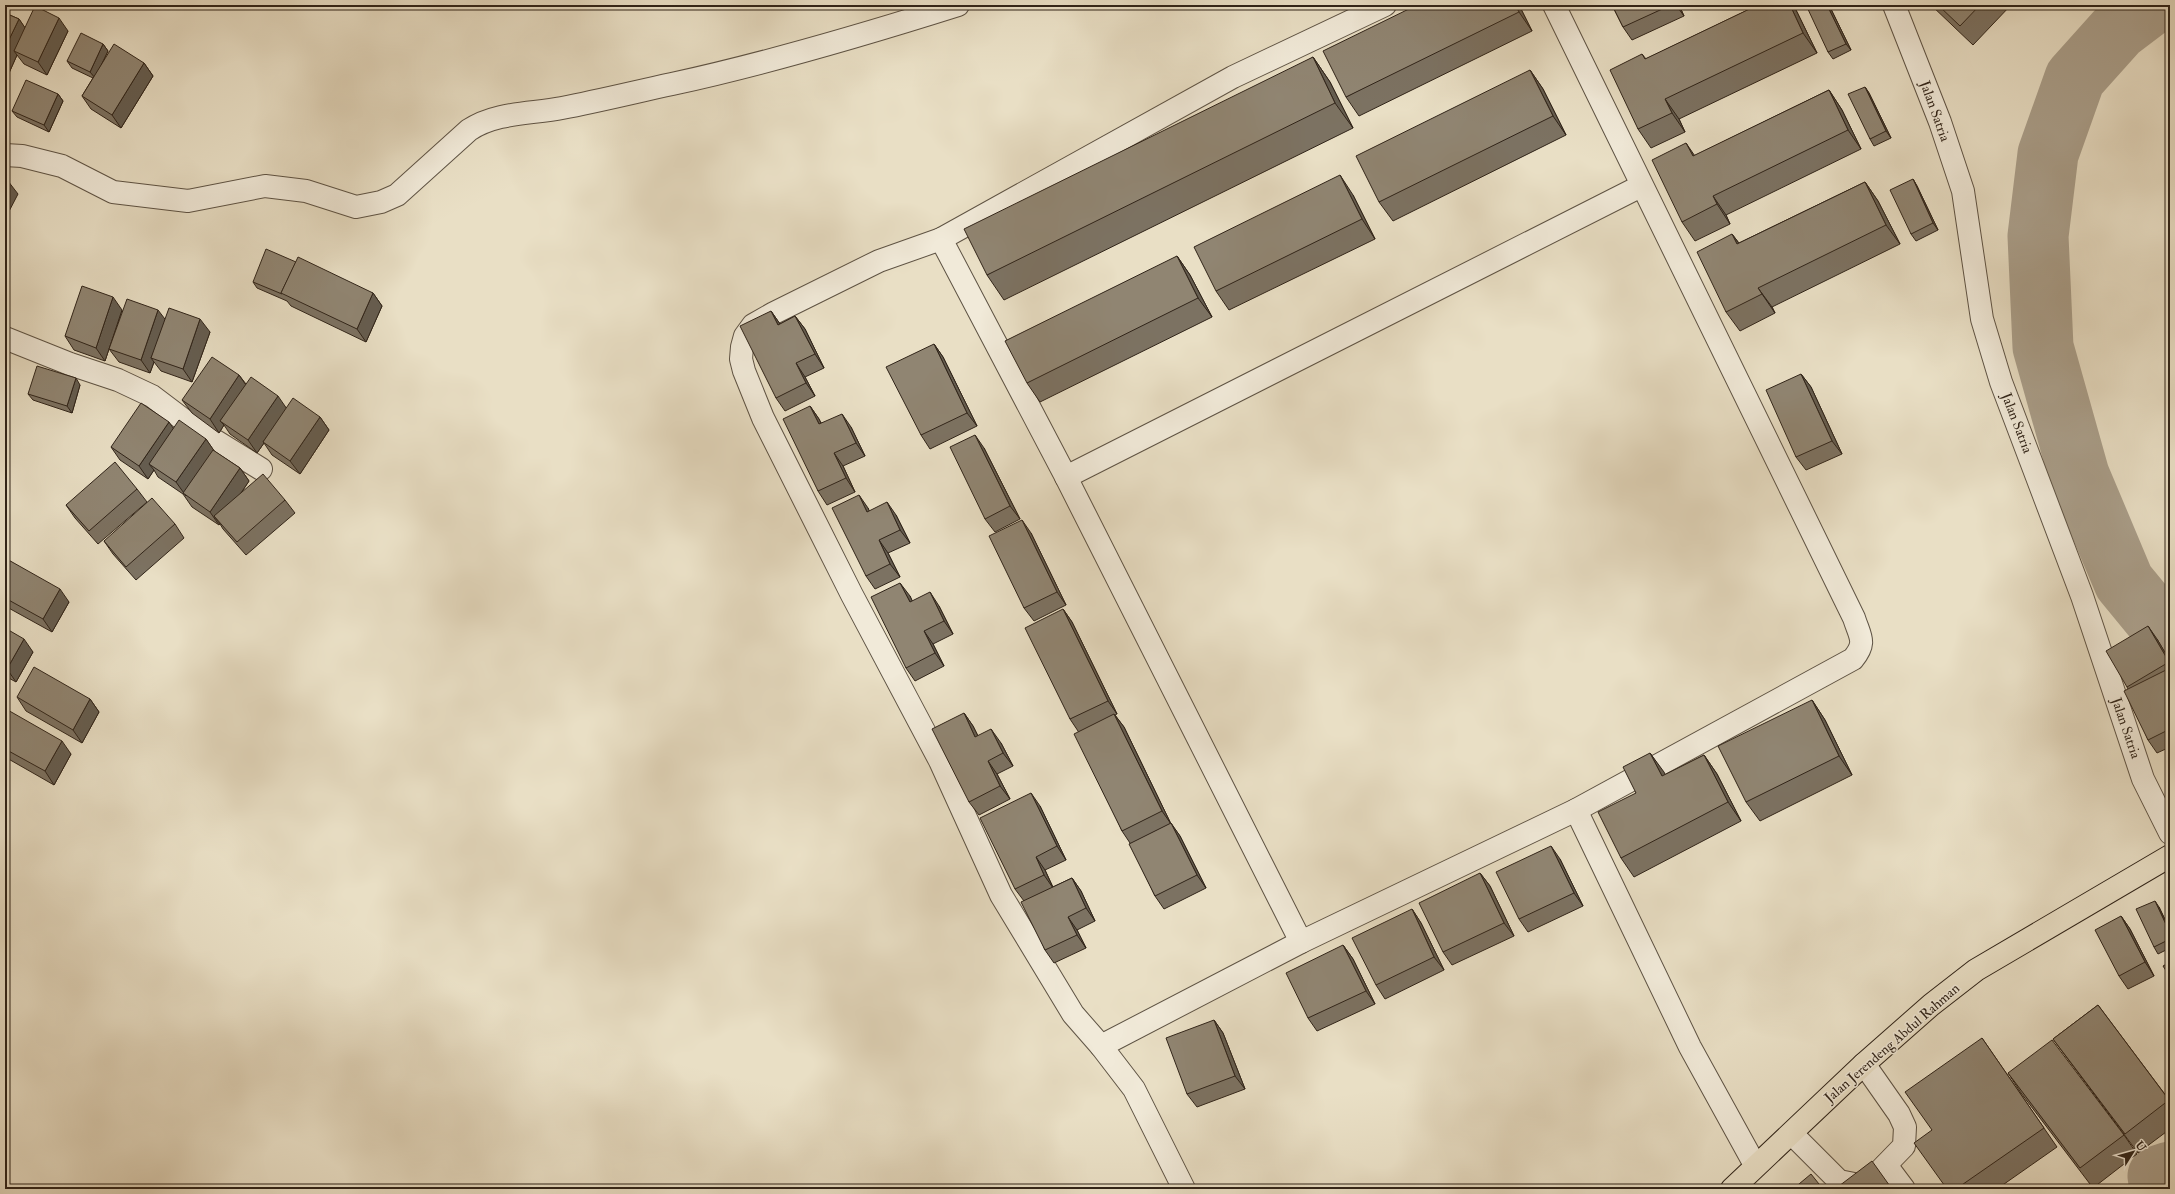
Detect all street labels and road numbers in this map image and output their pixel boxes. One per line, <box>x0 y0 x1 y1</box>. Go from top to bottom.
street label: Jalan Satria <box>1916 77 1954 144</box>
street label: Jalan Satria <box>1997 389 2036 456</box>
street label: Jalan Satria <box>2107 694 2144 761</box>
street label: Jalan Jerendeng Abdul Rahman <box>1820 980 1963 1107</box>

